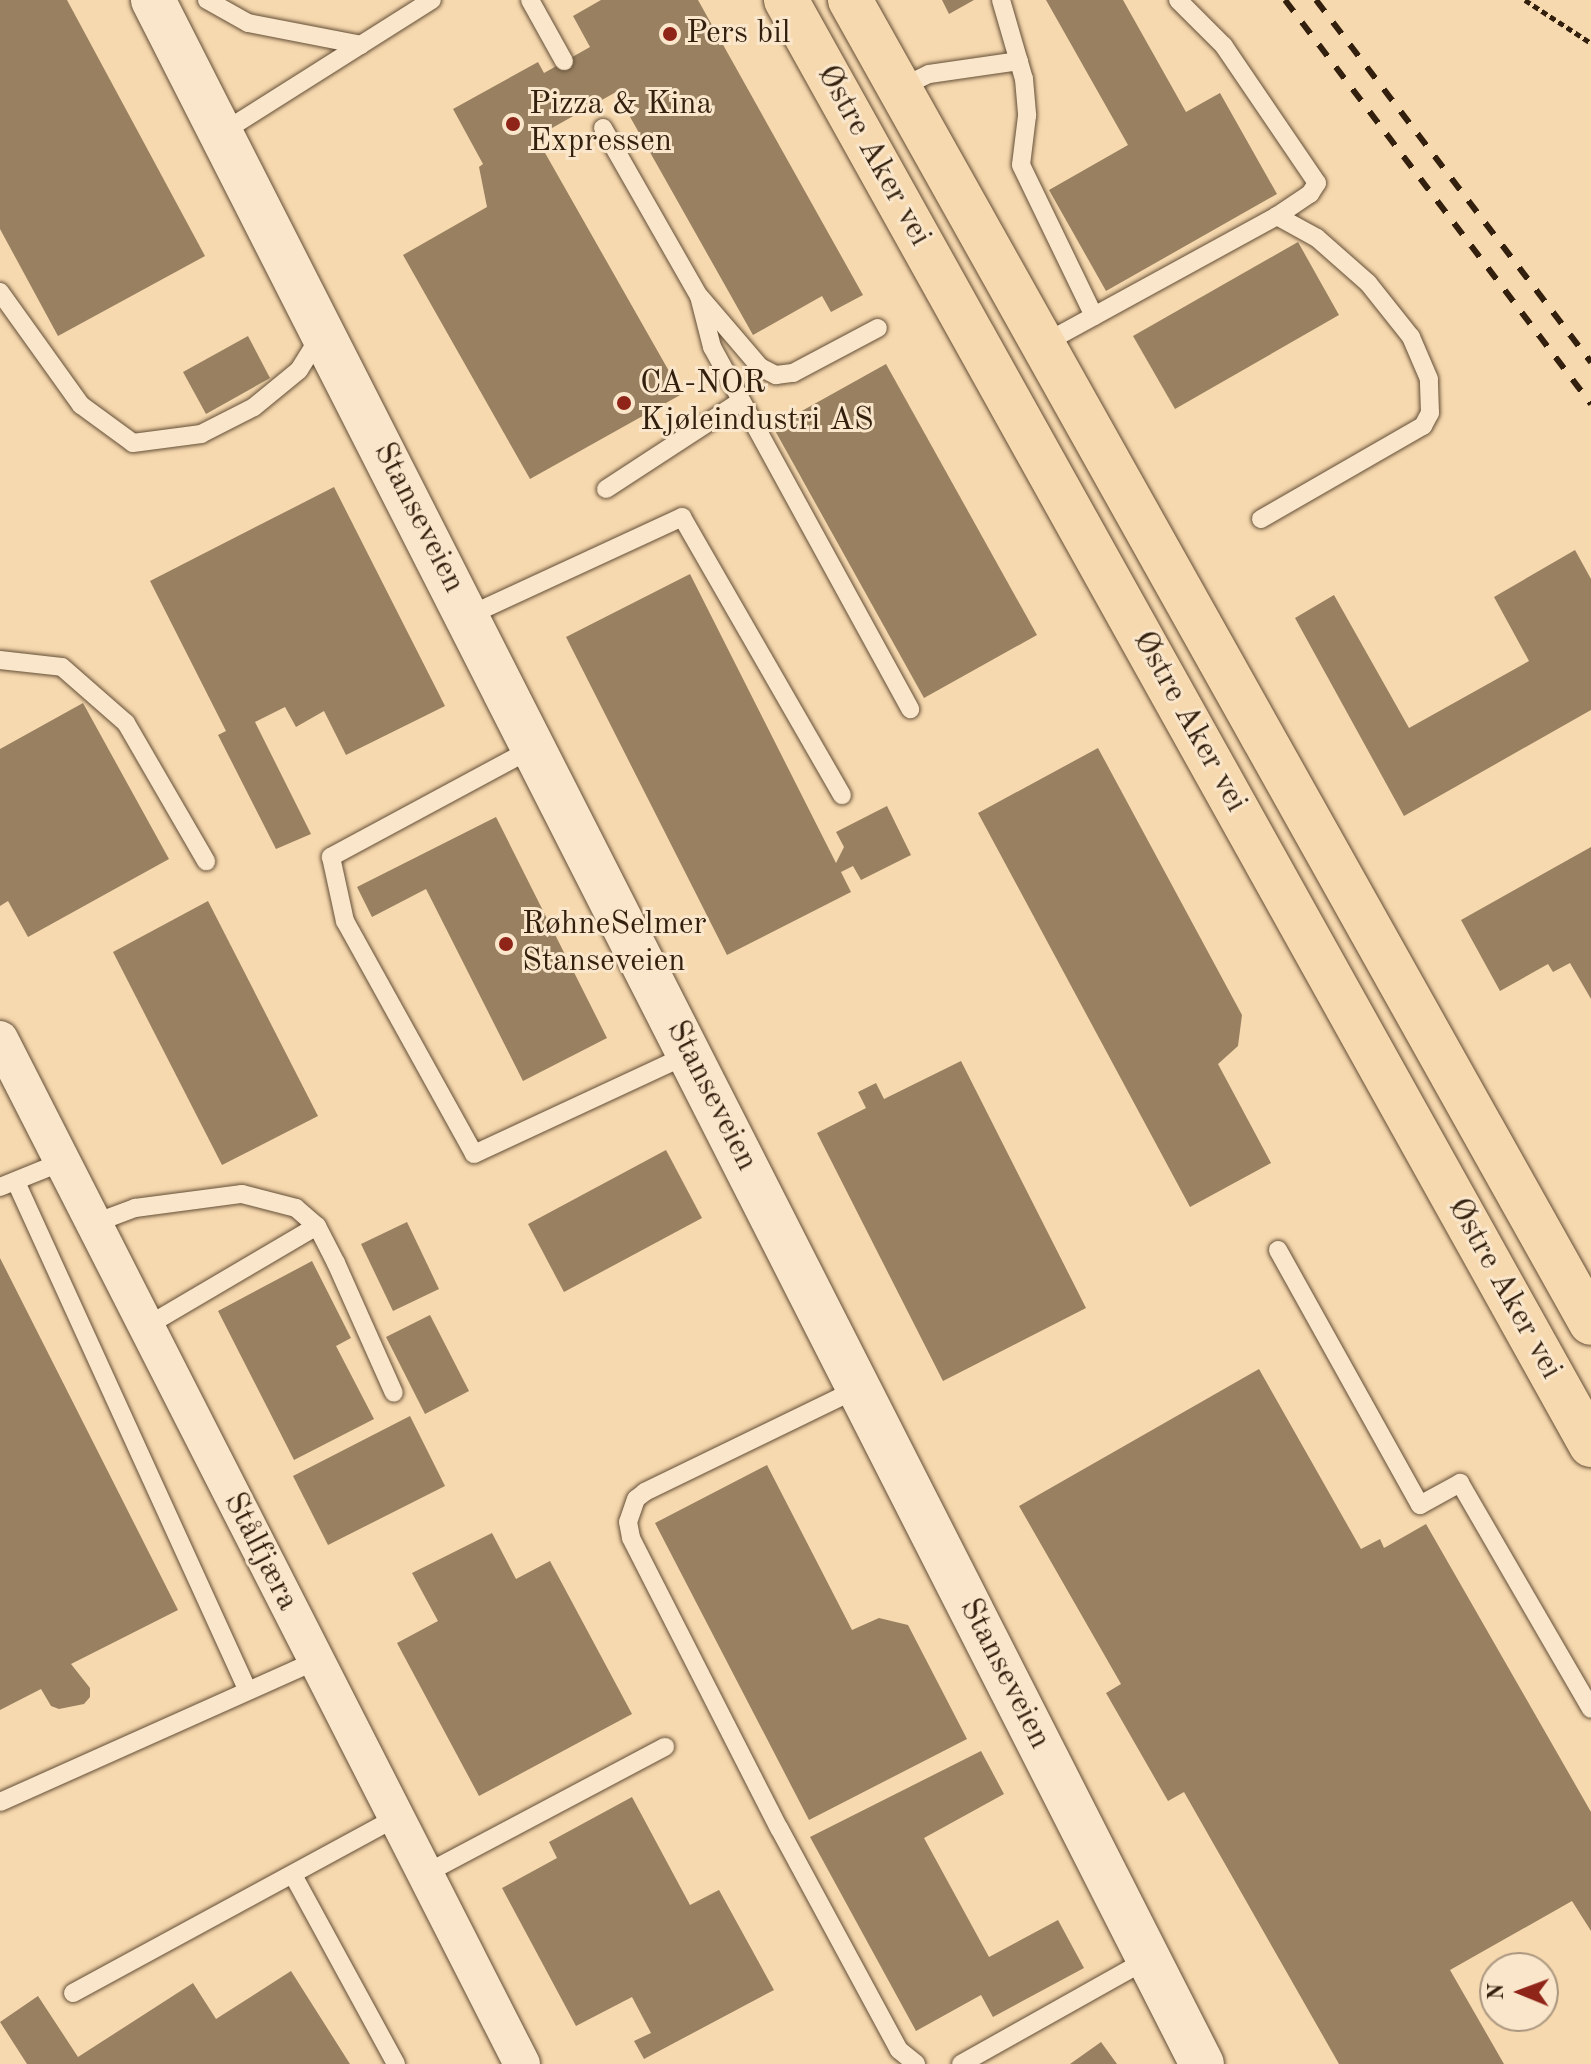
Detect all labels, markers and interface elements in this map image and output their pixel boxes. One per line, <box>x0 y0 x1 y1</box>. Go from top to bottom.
place label: Pers bil <box>686 15 790 53</box>
marker: Pers bil <box>661 25 679 43</box>
street label: Østre Aker vei <box>807 59 939 253</box>
place label: Pizza & Kina Expressen <box>529 87 712 162</box>
marker: Pizza & Kina Expressen <box>504 115 522 133</box>
place label: CA-NOR Kjøleindustri AS <box>640 366 873 441</box>
marker: CA-NOR Kjøleindustri AS <box>615 394 633 412</box>
street label: Stanseveien <box>364 436 472 600</box>
street label: Østre Aker vei <box>1123 625 1255 819</box>
place label: RøhneSelmer Stanseveien <box>522 907 707 982</box>
marker: RøhneSelmer Stanseveien <box>497 935 515 953</box>
street label: Stanseveien <box>657 1014 765 1178</box>
street label: Østre Aker vei <box>1438 1192 1570 1386</box>
street label: Stålfjæra <box>214 1486 306 1618</box>
street label: Stanseveien <box>950 1592 1058 1756</box>
north arrow <box>1479 1952 1559 2032</box>
text: N <box>1486 1983 1508 2000</box>

